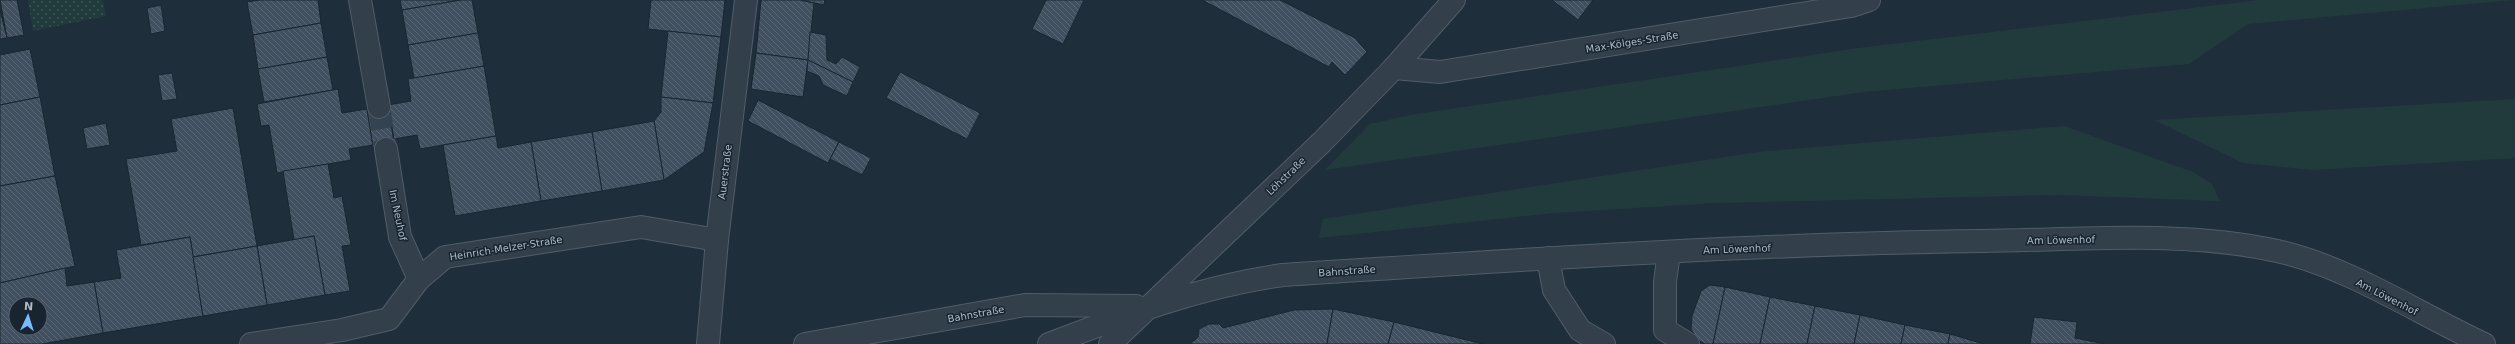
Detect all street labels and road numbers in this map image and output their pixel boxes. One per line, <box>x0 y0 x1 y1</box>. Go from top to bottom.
street label: Max-Kölges-Straße <box>1585 29 1679 55</box>
street label: Auerstraße <box>716 144 734 200</box>
street label: Löhstraße <box>1264 155 1308 197</box>
street label: Im Neuhof <box>387 189 409 242</box>
street label: Heinrich-Melzer-Straße <box>449 234 563 262</box>
street label: Am Löwenhof <box>2027 234 2096 246</box>
street label: Am Löwenhof <box>1703 242 1772 256</box>
street label: Bahnstraße <box>1318 264 1376 278</box>
street label: Am Löwenhof <box>2354 277 2420 318</box>
street label: Bahnstraße <box>947 304 1005 324</box>

